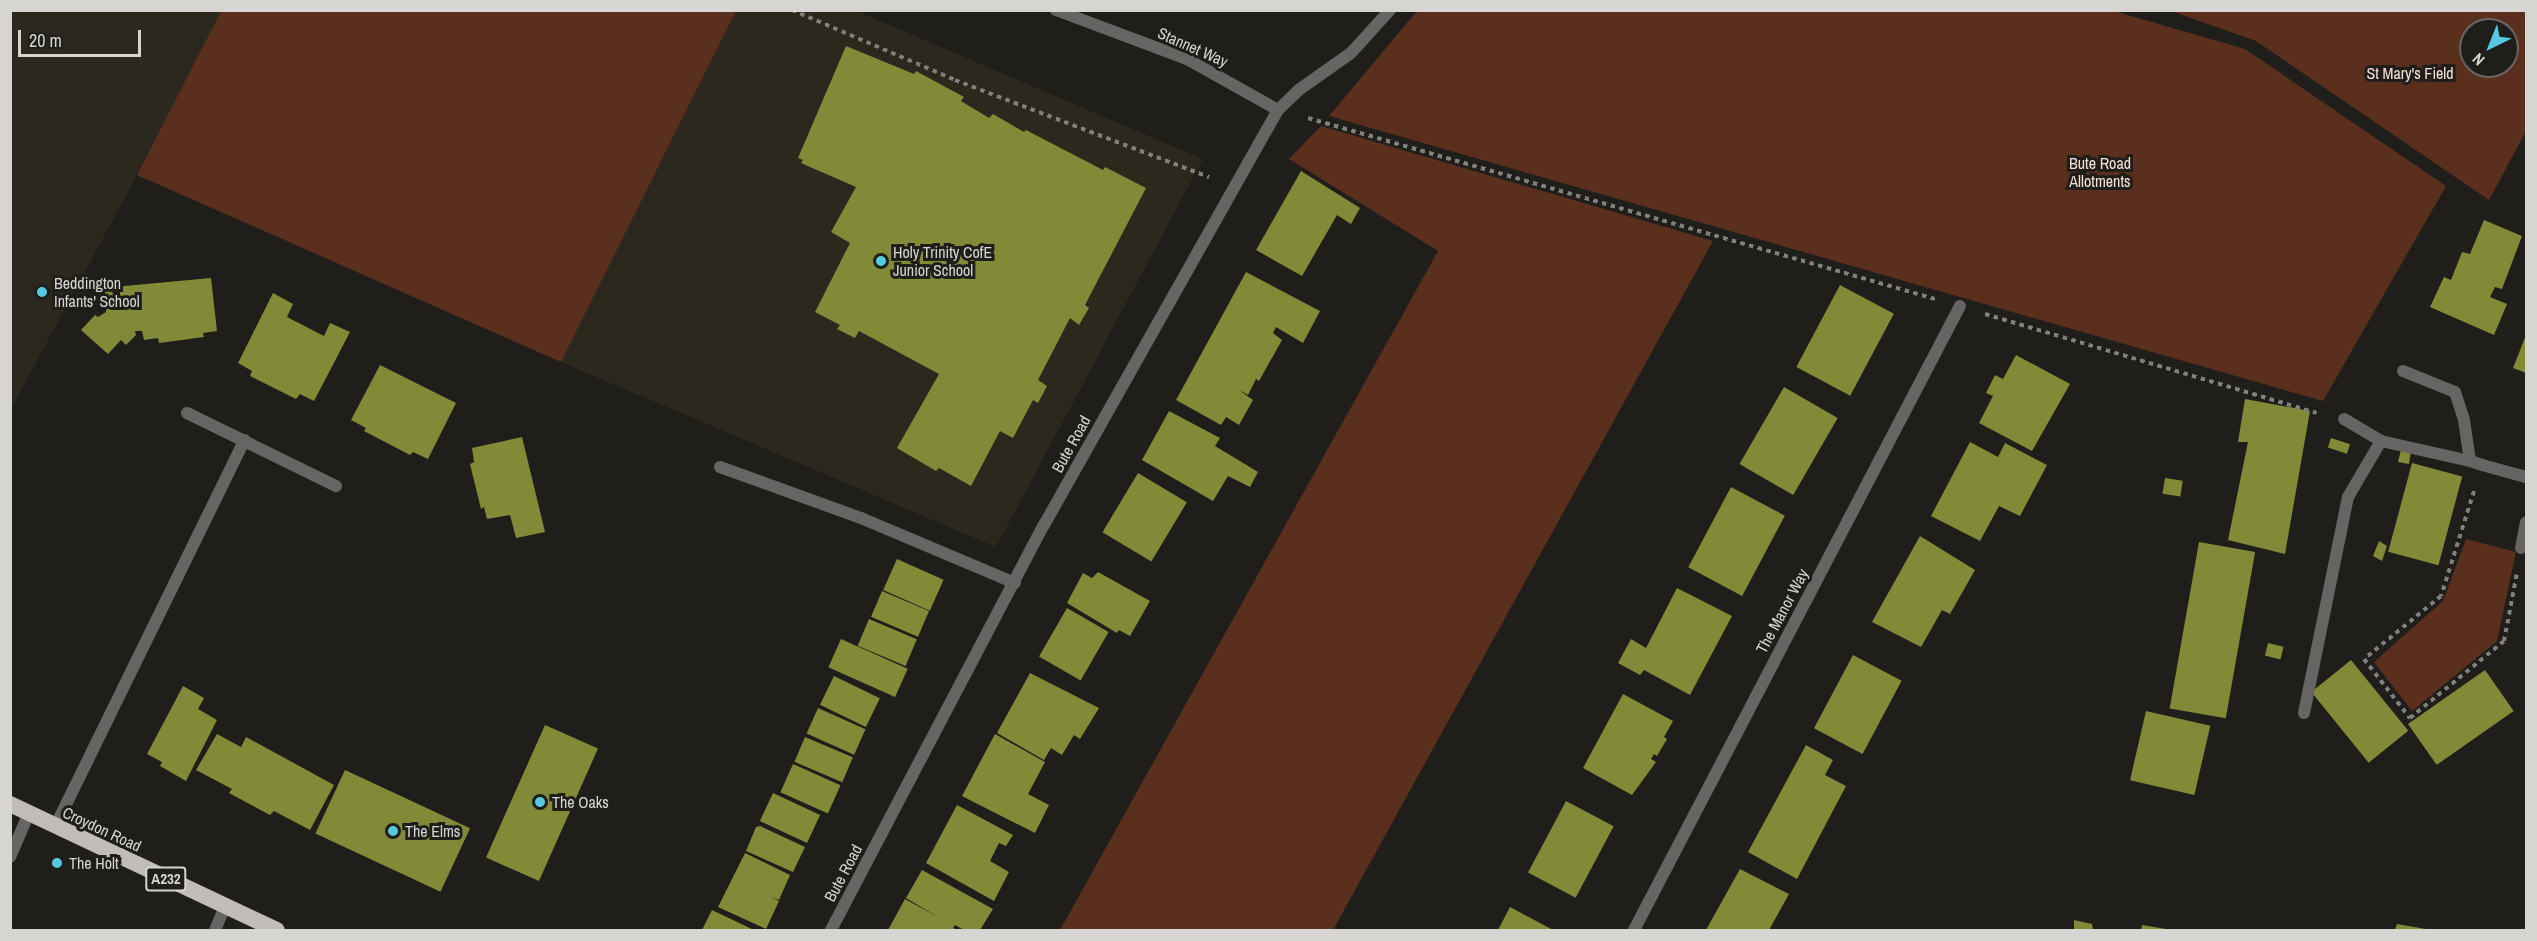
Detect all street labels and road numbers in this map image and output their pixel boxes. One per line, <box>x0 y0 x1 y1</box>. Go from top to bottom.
street label: Stannet Way <box>1155 23 1231 71</box>
street label: Bute Road <box>1048 412 1094 476</box>
street label: The Manor Way <box>1752 566 1812 656</box>
street label: Croydon Road <box>60 802 144 856</box>
street label: Bute Road <box>820 841 866 905</box>
road number: A232 <box>145 867 187 891</box>

